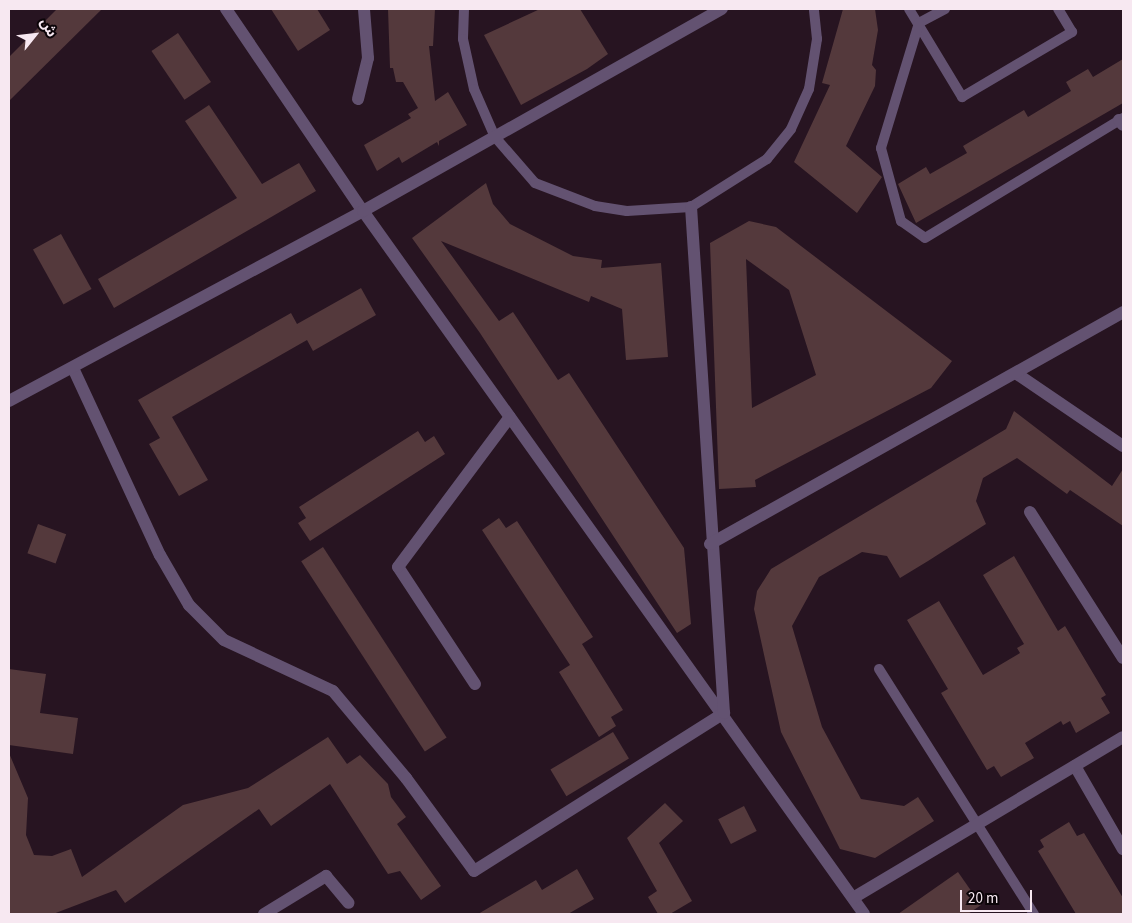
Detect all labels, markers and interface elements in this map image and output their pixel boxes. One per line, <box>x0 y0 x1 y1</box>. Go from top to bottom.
north arrow <box>10 10 60 60</box>
text: ش <box>35 14 62 41</box>
scale bar <box>962 880 1034 912</box>
text: 20 m <box>968 888 998 909</box>

